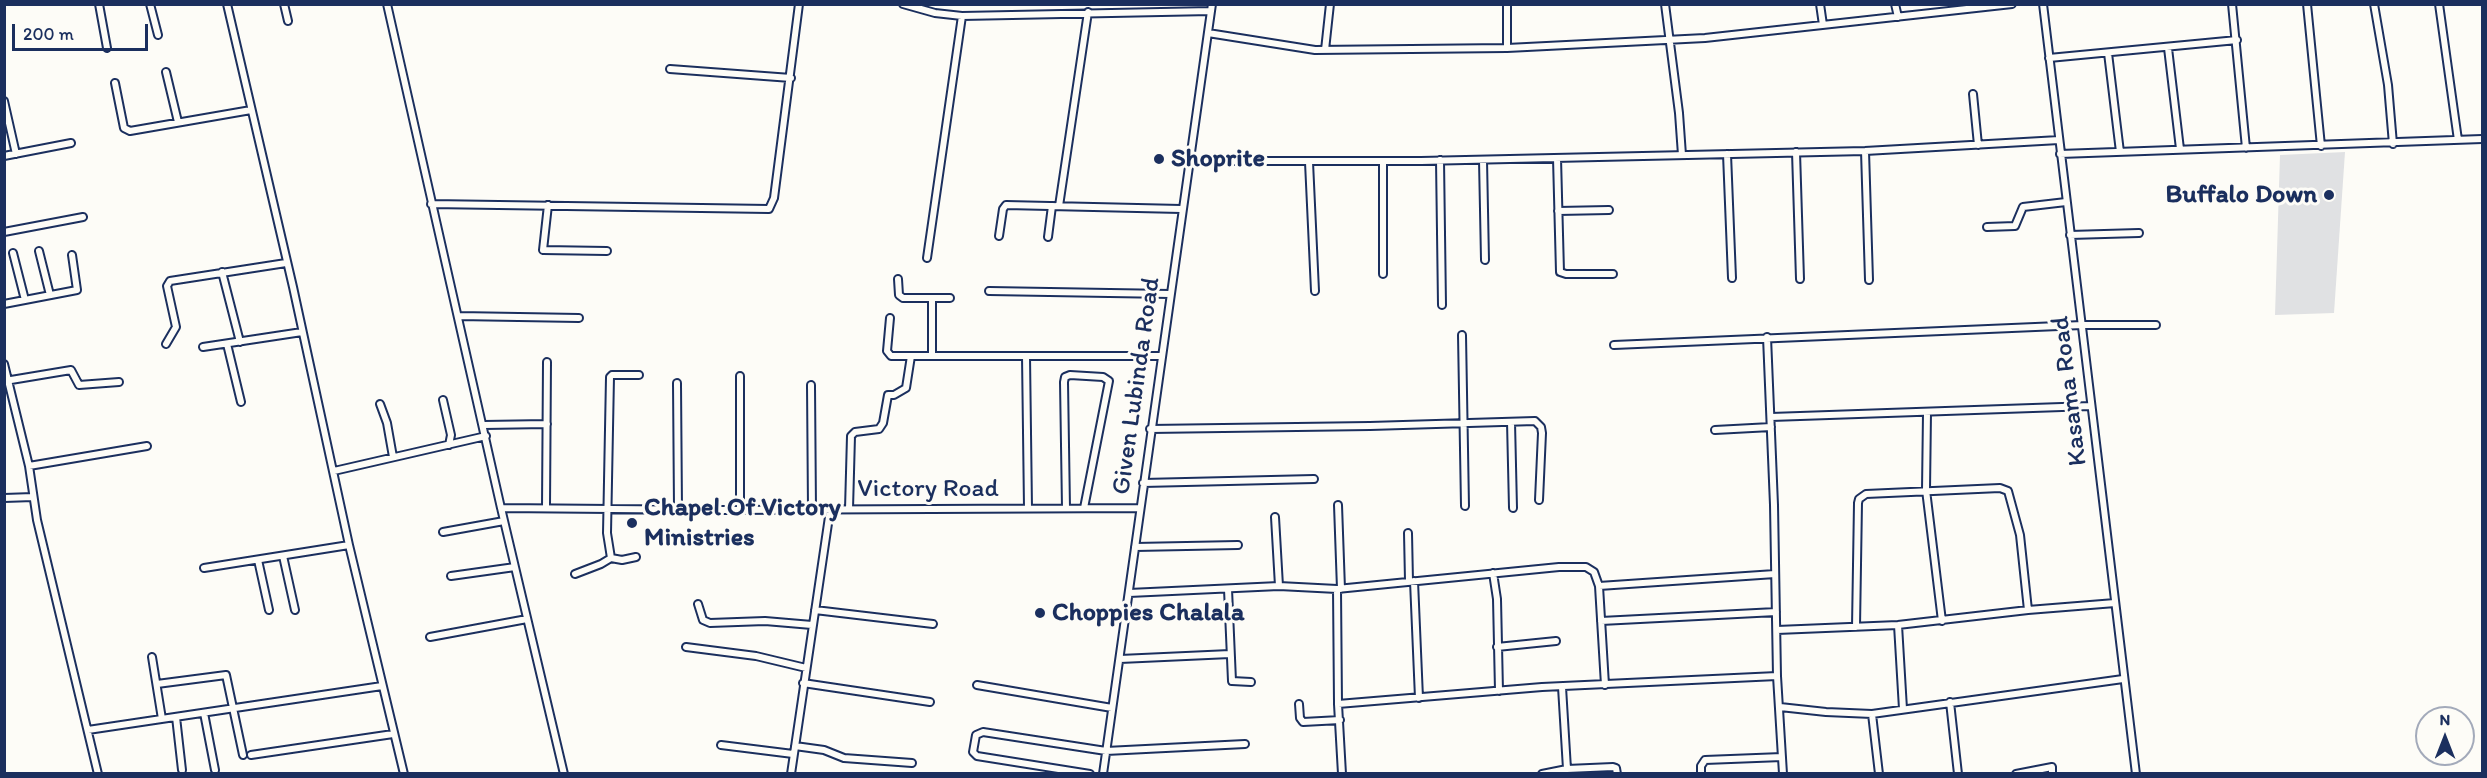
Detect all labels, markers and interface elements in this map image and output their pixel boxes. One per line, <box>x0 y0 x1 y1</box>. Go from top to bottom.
scale bar <box>15 12 152 50</box>
text: 200 m <box>23 23 74 45</box>
place label: Shoprite <box>1171 143 1265 175</box>
marker: Shoprite <box>1152 152 1166 166</box>
place label: Buffalo Down <box>2166 179 2317 211</box>
marker: Buffalo Down <box>2322 188 2336 202</box>
street label: Given Lubinda Road <box>1106 275 1168 497</box>
street label: Kasama Road <box>2045 314 2095 468</box>
street label: Victory Road <box>857 473 999 505</box>
place label: Chapel Of Victory Ministries <box>644 492 841 554</box>
marker: Chapel Of Victory Ministries <box>625 516 639 530</box>
place label: Choppies Chalala <box>1052 597 1244 629</box>
marker: Choppies Chalala <box>1033 606 1047 620</box>
north arrow <box>2415 706 2475 766</box>
text: N <box>2440 710 2450 729</box>

